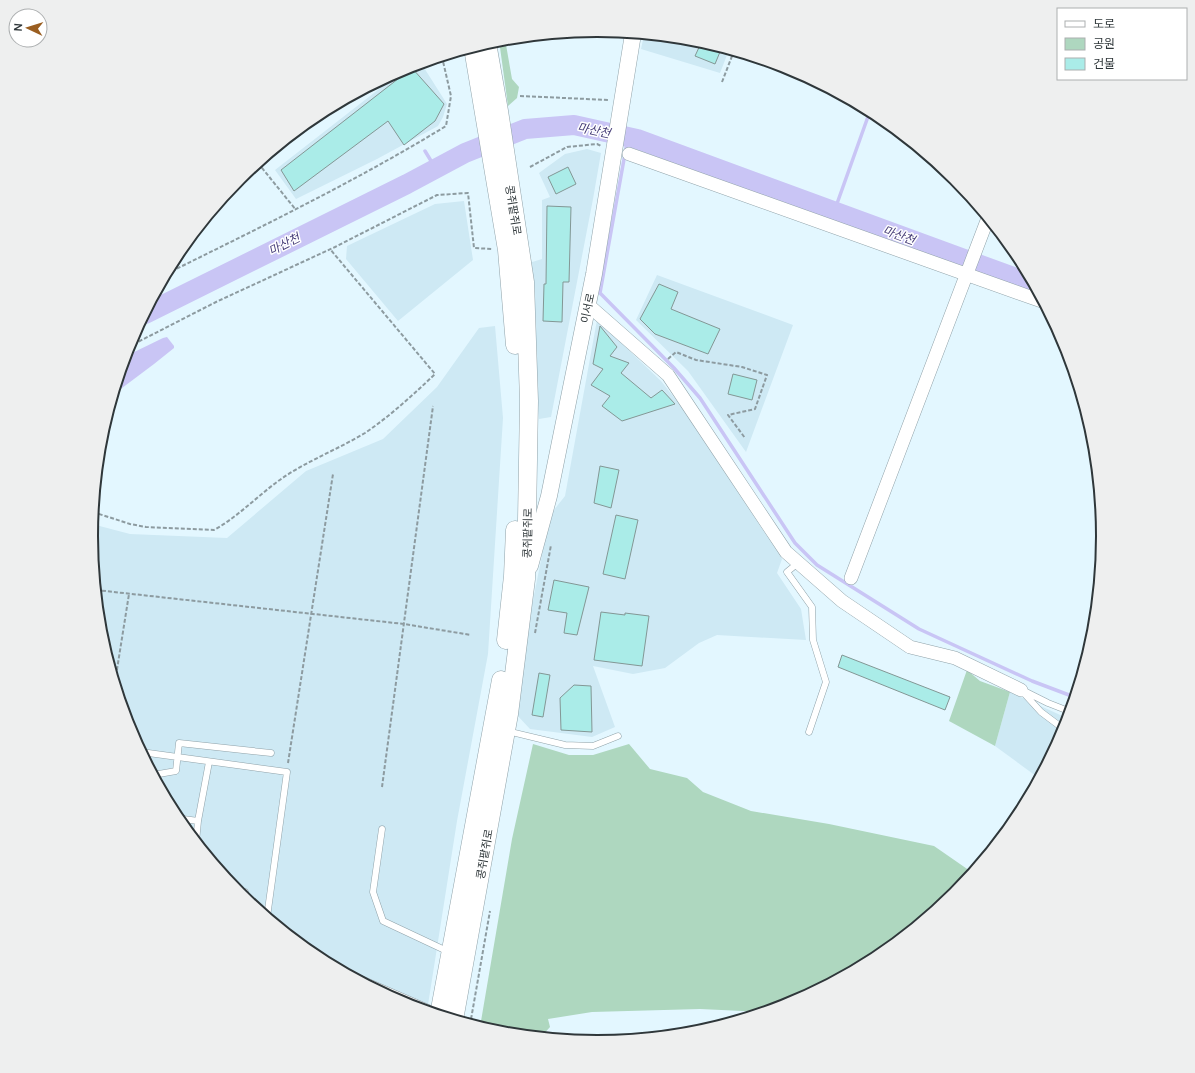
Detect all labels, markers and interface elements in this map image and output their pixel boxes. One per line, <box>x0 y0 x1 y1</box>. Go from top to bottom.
north arrow <box>8 8 48 48</box>
legend <box>1057 8 1187 80</box>
text: 도로 <box>1093 15 1115 32</box>
text: N <box>10 23 25 32</box>
text: 공원 <box>1093 35 1115 52</box>
text: 건물 <box>1093 55 1115 72</box>
water label: 마산천 <box>576 118 614 142</box>
street label: 콩쥐팥쥐로 <box>503 184 525 236</box>
water label: 마산천 <box>881 221 919 249</box>
water label: 마산천 <box>265 228 304 259</box>
street label: 이서로 <box>577 292 597 324</box>
street label: 콩쥐팥쥐로 <box>519 508 535 558</box>
street label: 콩쥐팥쥐로 <box>472 828 496 880</box>

